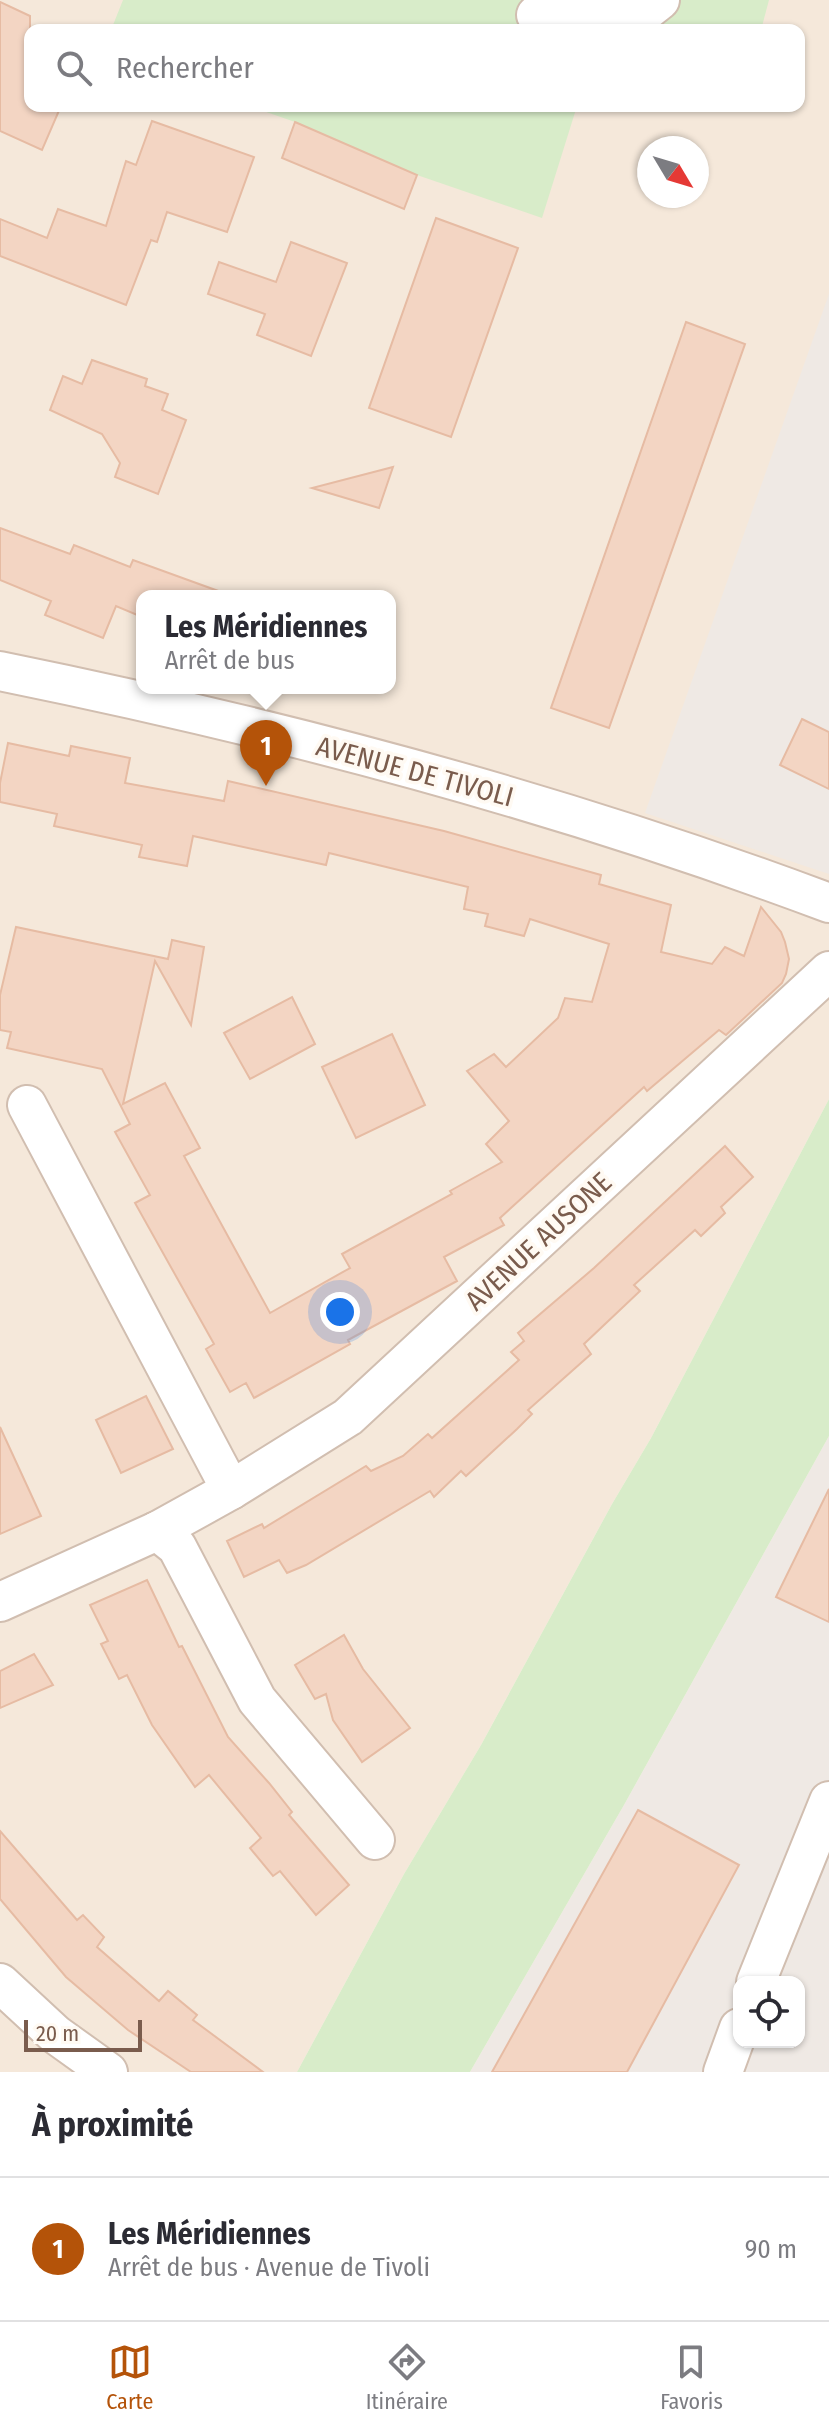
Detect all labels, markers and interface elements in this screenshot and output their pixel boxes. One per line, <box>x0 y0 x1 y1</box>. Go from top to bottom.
search box <box>24 24 805 112</box>
icon: search <box>52 46 96 90</box>
text: Rechercher <box>116 50 254 86</box>
north arrow <box>637 136 709 208</box>
popup <box>136 590 396 694</box>
text: Les Méridiennes <box>165 609 367 645</box>
text: Arrêt de bus <box>165 645 295 676</box>
pin: 1 <box>240 720 292 786</box>
street label: AVENUE DE TIVOLI <box>313 729 517 814</box>
street label: AVENUE AUSONE <box>459 1165 618 1317</box>
your location <box>320 1292 360 1332</box>
map controls <box>733 1976 805 2048</box>
button: locate <box>733 1976 805 2048</box>
scale bar <box>24 2016 142 2052</box>
text: 20 m <box>36 2020 79 2047</box>
text: À proximité <box>32 2104 193 2145</box>
text: Les Méridiennes <box>108 2216 311 2252</box>
text: 1 <box>53 2234 64 2265</box>
text: 90 m <box>745 2234 797 2265</box>
text: Arrêt de bus · Avenue de Tivoli <box>108 2252 430 2283</box>
tab: Carte <box>106 2340 153 2415</box>
tab: Itinéraire <box>366 2340 448 2415</box>
tab: Favoris <box>660 2340 723 2415</box>

